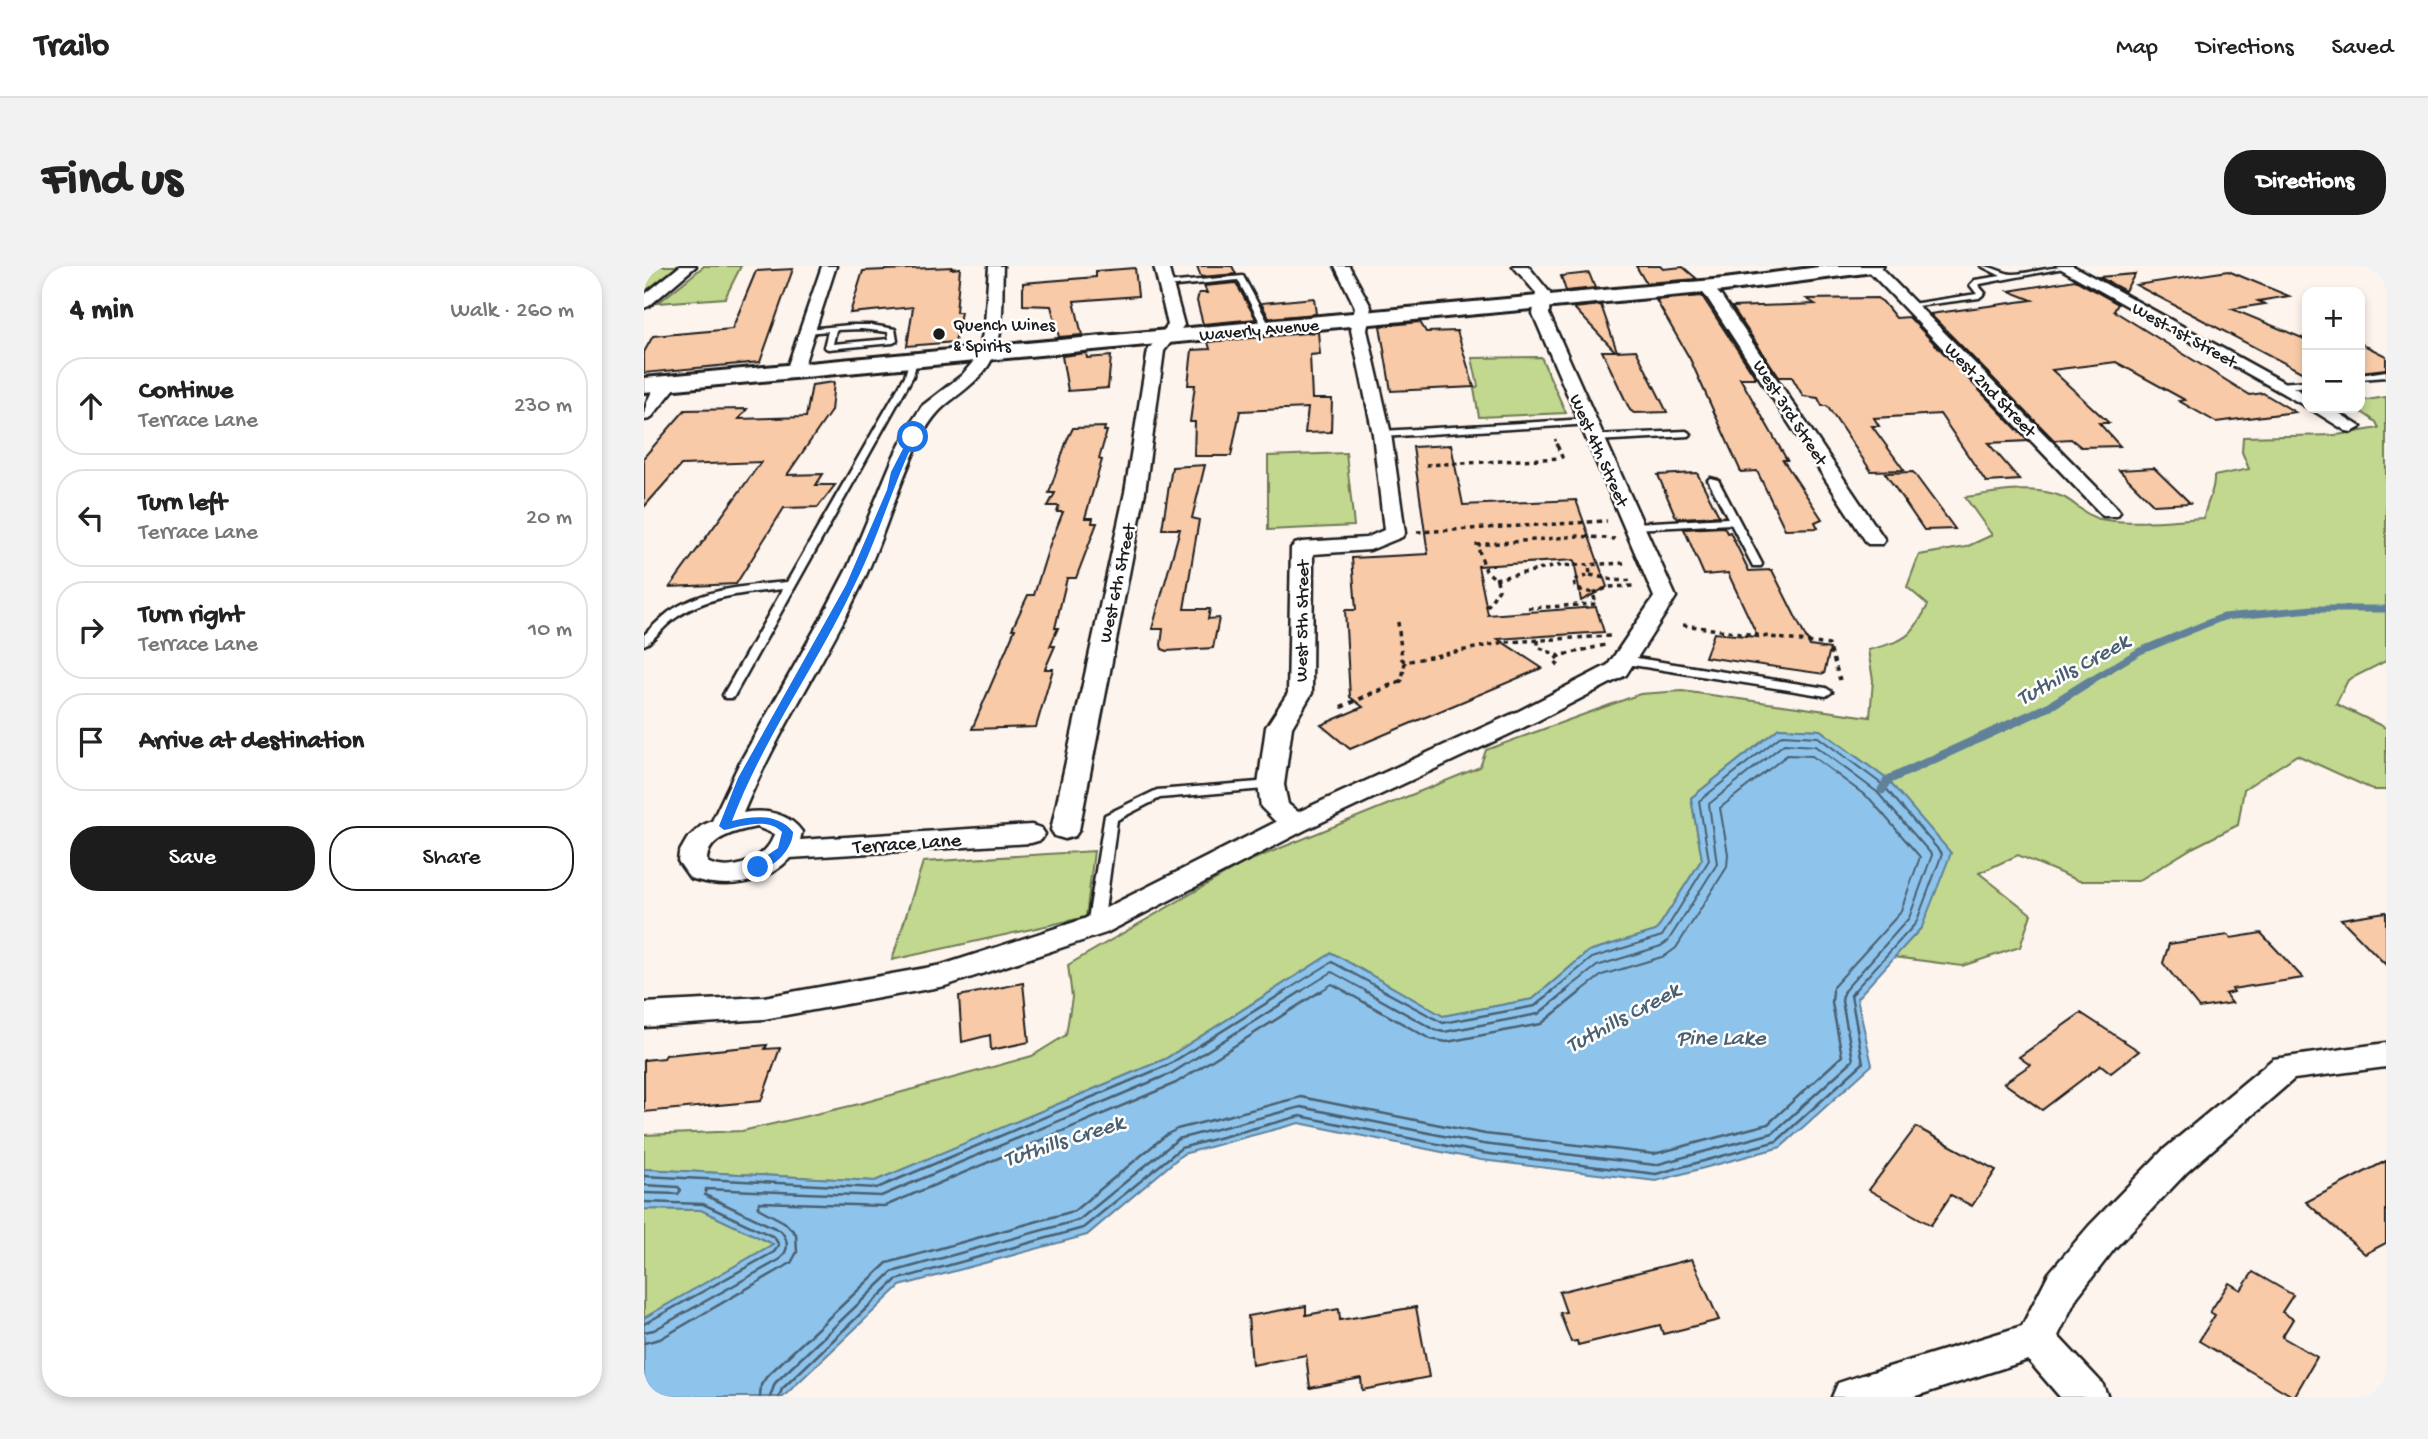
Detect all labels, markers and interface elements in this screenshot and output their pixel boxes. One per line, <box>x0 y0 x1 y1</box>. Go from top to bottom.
text: Trailo <box>35 29 109 67</box>
text: Map <box>2116 34 2158 63</box>
text: Directions <box>2196 34 2294 63</box>
text: Saved <box>2332 34 2393 63</box>
button: Directions <box>2224 150 2386 215</box>
text: Find us <box>42 153 182 211</box>
map controls <box>2302 287 2365 413</box>
button: + <box>2302 287 2365 350</box>
text: 4 min <box>70 294 133 329</box>
text: Walk · 260 m <box>450 298 574 325</box>
street label: West 1st Street <box>2128 299 2241 374</box>
place label: Quench Wines & Spirits <box>953 316 1056 358</box>
street label: Waverly Avenue <box>1198 316 1321 347</box>
marker: Quench Wines & Spirits <box>931 326 947 342</box>
street label: West 2nd Street <box>1939 339 2041 443</box>
button: − <box>2302 350 2365 413</box>
street label: West 3rd Street <box>1747 357 1832 471</box>
text: Continue <box>139 377 233 408</box>
icon: ahead <box>72 387 110 425</box>
street label: West 4th Street <box>1564 392 1633 512</box>
text: 230 m <box>514 393 572 420</box>
text: Terrace Lane <box>139 408 258 435</box>
route start <box>897 421 928 452</box>
text: Turn left <box>139 489 227 520</box>
icon: left <box>72 499 110 537</box>
text: 20 m <box>526 505 572 532</box>
text: Terrace Lane <box>139 520 258 547</box>
street label: West 6th Street <box>1096 520 1142 645</box>
street label: West 5th Street <box>1292 558 1315 682</box>
text: Turn right <box>139 601 243 632</box>
icon: right <box>72 611 110 649</box>
text: 10 m <box>528 617 572 644</box>
water label: Tuthills Creek <box>2012 628 2137 713</box>
text: Terrace Lane <box>139 632 258 659</box>
icon: arrive <box>72 723 110 761</box>
text: Arrive at destination <box>139 727 364 758</box>
button: Save <box>70 826 315 891</box>
button: Share <box>329 826 574 891</box>
street label: Terrace Lane <box>851 829 963 862</box>
route end <box>742 851 773 882</box>
water label: Tuthills Creek <box>1562 977 1688 1060</box>
water label: Pine Lake <box>1676 1026 1767 1053</box>
water label: Tuthills Creek <box>1000 1109 1130 1174</box>

